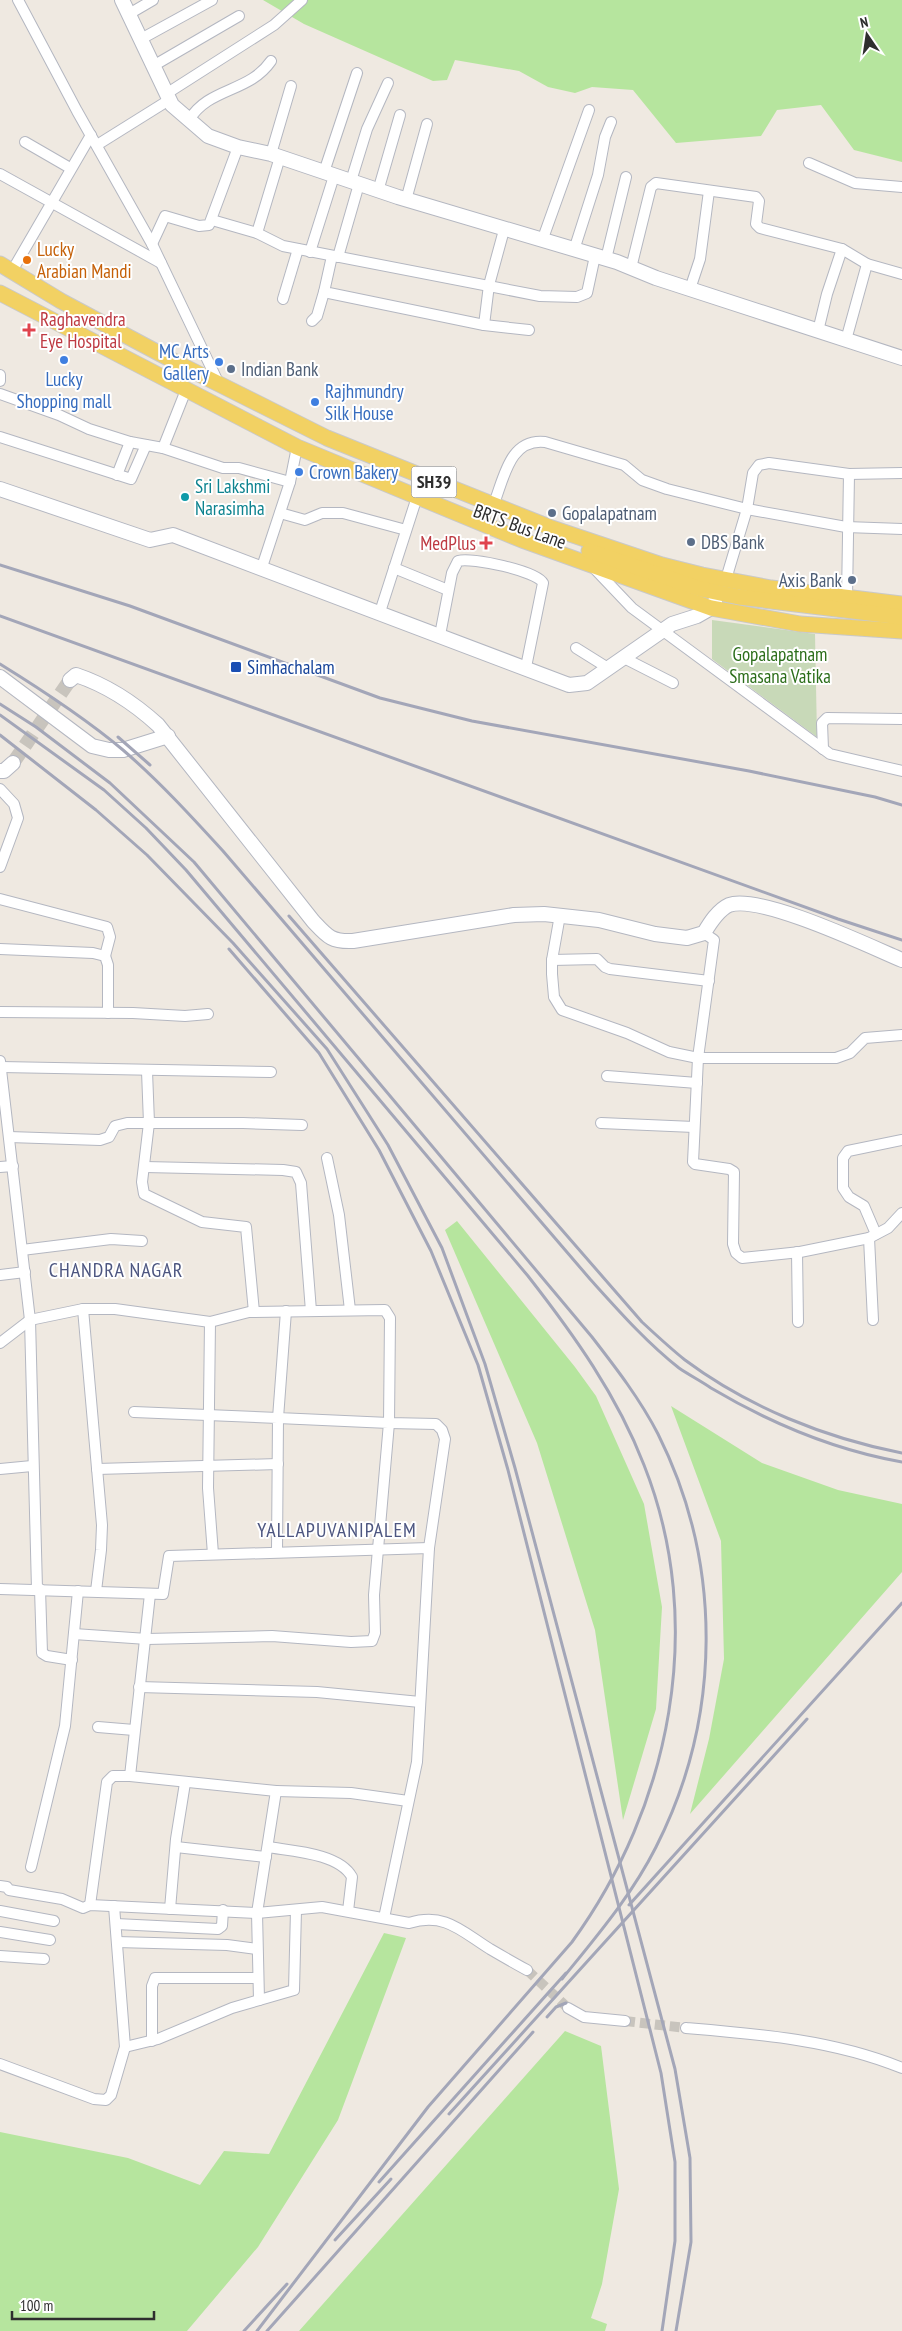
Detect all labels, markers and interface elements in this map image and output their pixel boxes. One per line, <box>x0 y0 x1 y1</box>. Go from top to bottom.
north arrow <box>842 10 892 60</box>
text: N <box>858 13 870 32</box>
place label: Lucky Arabian Mandi <box>37 237 132 283</box>
marker: Lucky Arabian Mandi <box>21 254 33 266</box>
place label: Raghavendra Eye Hospital <box>40 307 125 353</box>
marker: Raghavendra Eye Hospital <box>22 323 36 337</box>
place label: MC Arts Gallery <box>159 339 210 385</box>
marker: Lucky Shopping mall <box>58 354 70 366</box>
marker: MC Arts Gallery <box>213 356 225 368</box>
place label: Indian Bank <box>241 357 319 381</box>
marker: Indian Bank <box>225 363 237 375</box>
place label: Lucky Shopping mall <box>17 367 112 413</box>
place label: Rajhmundry Silk House <box>325 379 405 425</box>
marker: Rajhmundry Silk House <box>309 396 321 408</box>
place label: Crown Bakery <box>309 460 399 484</box>
marker: Crown Bakery <box>293 466 305 478</box>
road number: SH39 <box>412 467 456 498</box>
place label: Sri Lakshmi Narasimha <box>195 474 270 520</box>
marker: Sri Lakshmi Narasimha <box>179 491 191 503</box>
street label: BRTS Bus Lane <box>470 498 570 554</box>
place label: Gopalapatnam <box>562 501 657 525</box>
marker: Gopalapatnam <box>546 507 558 519</box>
place label: DBS Bank <box>701 530 765 554</box>
place label: MedPlus <box>420 531 476 555</box>
marker: DBS Bank <box>685 536 697 548</box>
marker: MedPlus <box>480 537 492 549</box>
place label: Axis Bank <box>779 568 843 592</box>
marker: Axis Bank <box>846 574 858 586</box>
park label: Gopalapatnam Smasana Vatika <box>729 642 831 688</box>
place label: Simhachalam <box>247 655 335 679</box>
marker: Simhachalam <box>229 660 243 674</box>
district label: CHANDRA NAGAR <box>49 1257 183 1283</box>
district label: YALLAPUVANIPALEM <box>257 1517 417 1543</box>
scale bar <box>12 2288 155 2320</box>
text: 100 m <box>20 2296 53 2315</box>

